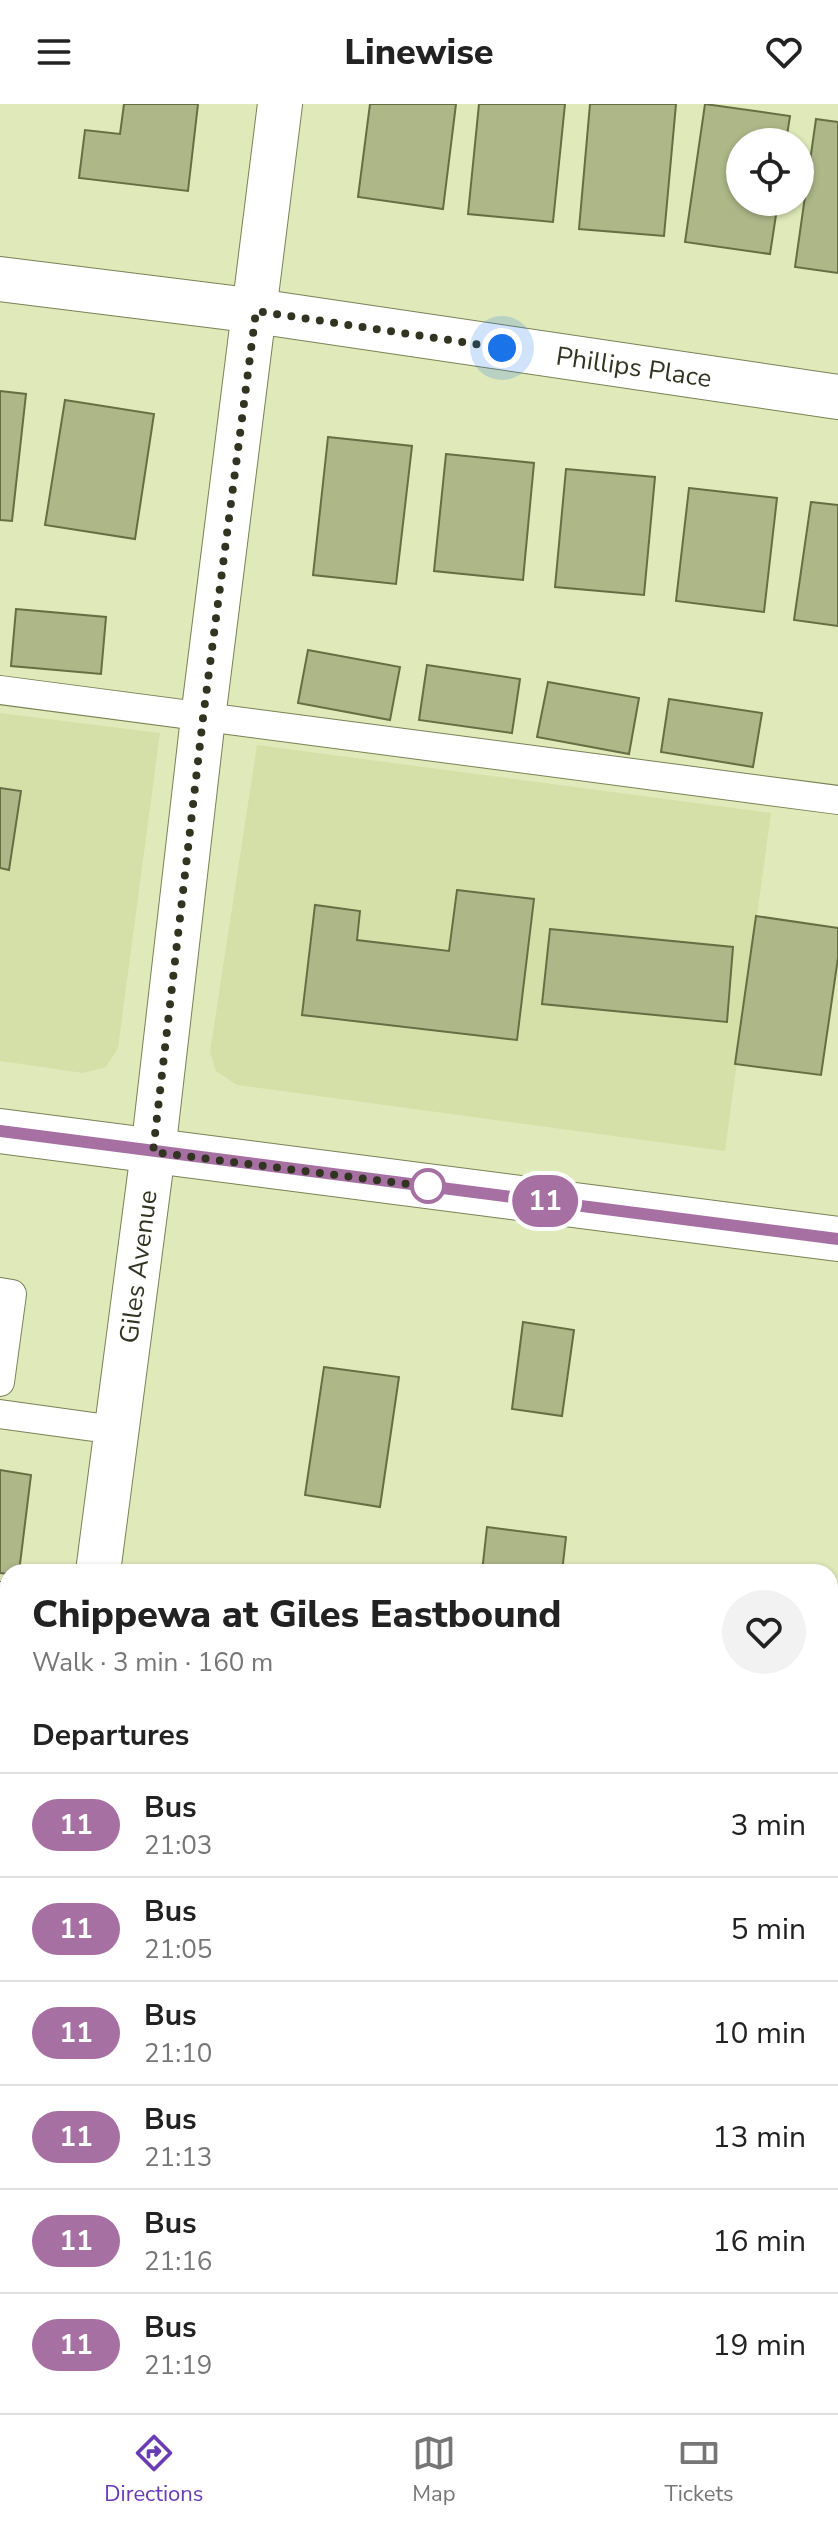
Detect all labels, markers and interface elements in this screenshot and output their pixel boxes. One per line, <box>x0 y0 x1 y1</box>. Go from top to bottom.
text: Linewise <box>344 28 494 77</box>
icon: menu <box>32 30 76 74</box>
icon: heart <box>762 30 806 74</box>
map controls <box>726 128 814 216</box>
button: locate <box>726 128 814 216</box>
your location <box>482 328 522 368</box>
street label: Phillips Place <box>554 339 714 396</box>
unlabelled marker <box>411 1169 445 1203</box>
line badge: 11 <box>509 1175 581 1227</box>
text: 11 <box>528 1182 562 1220</box>
street label: Giles Avenue <box>111 1188 166 1345</box>
text: Chippewa at Giles Eastbound <box>32 1589 561 1640</box>
button: heart <box>722 1590 806 1674</box>
text: Walk · 3 min · 160 m <box>32 1645 273 1680</box>
text: Departures <box>32 1715 189 1756</box>
text: Bus <box>144 1787 197 1828</box>
text: 3 min <box>731 1805 806 1846</box>
text: 11 <box>59 1806 93 1844</box>
text: 21:03 <box>144 1828 212 1863</box>
text: Bus <box>144 1891 197 1932</box>
text: 5 min <box>731 1909 806 1950</box>
text: 11 <box>59 1910 93 1948</box>
text: 21:05 <box>144 1932 212 1967</box>
text: Bus <box>144 1995 197 2036</box>
text: 10 min <box>713 2013 806 2054</box>
text: 11 <box>59 2014 93 2052</box>
text: 21:10 <box>144 2036 212 2071</box>
text: Bus <box>144 2099 197 2140</box>
text: 13 min <box>713 2117 806 2158</box>
text: 11 <box>59 2118 93 2156</box>
text: 21:13 <box>144 2140 212 2175</box>
text: Bus <box>144 2203 197 2244</box>
text: 16 min <box>713 2221 806 2262</box>
text: 11 <box>59 2222 93 2260</box>
text: 21:16 <box>144 2244 212 2279</box>
text: Bus <box>144 2307 197 2348</box>
text: 19 min <box>713 2325 806 2366</box>
text: 11 <box>59 2326 93 2364</box>
text: 21:19 <box>144 2348 212 2383</box>
tab: Directions <box>104 2431 203 2509</box>
tab: Map <box>412 2431 456 2509</box>
tab: Tickets <box>664 2431 734 2509</box>

